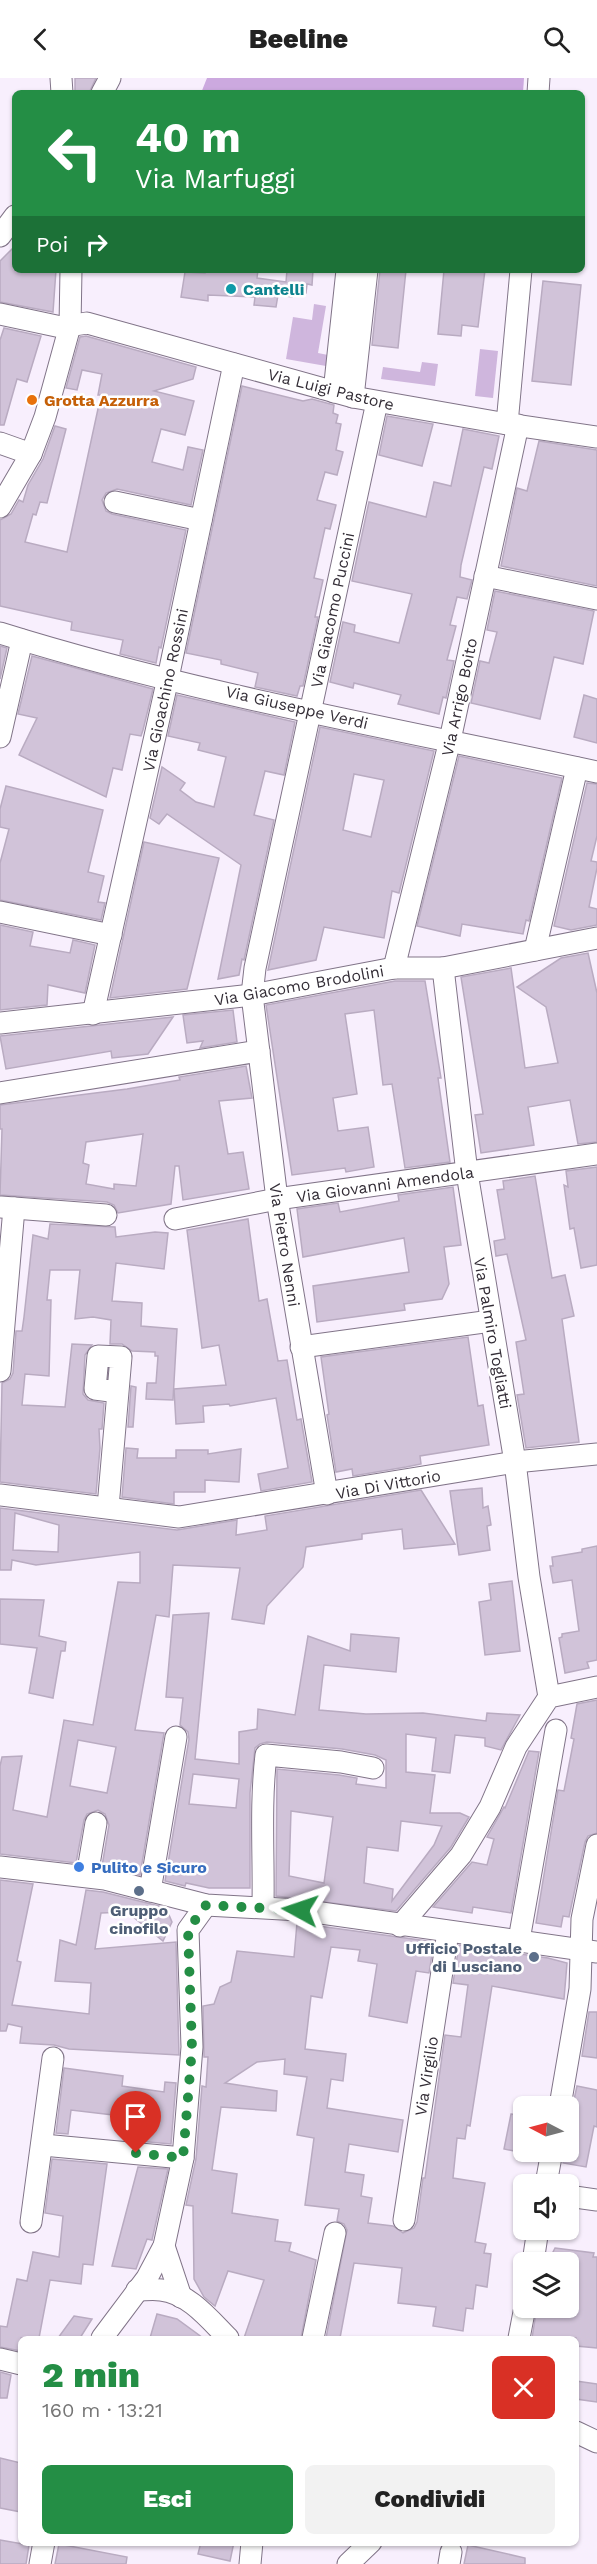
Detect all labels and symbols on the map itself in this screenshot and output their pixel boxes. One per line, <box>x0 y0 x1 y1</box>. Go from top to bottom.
place label: Cantelli <box>243 280 304 299</box>
marker: Cantelli <box>224 282 238 296</box>
street label: Via Luigi Pastore <box>266 365 396 414</box>
place label: Grotta Azzurra <box>44 391 160 410</box>
marker: Grotta Azzurra <box>25 393 39 407</box>
street label: Via Giacomo Puccini <box>307 531 358 690</box>
street label: Via Gioachino Rossini <box>139 607 192 774</box>
street label: Via Arrigo Boito <box>438 636 481 758</box>
street label: Via Giuseppe Verdi <box>224 682 370 733</box>
street label: Via Giacomo Brodolini <box>213 961 385 1010</box>
street label: Via Giovanni Amendola <box>295 1163 475 1206</box>
street label: Via Pietro Nenni <box>265 1182 304 1308</box>
street label: Via Palmiro Togliatti <box>470 1256 515 1410</box>
street label: Via Di Vittorio <box>334 1466 442 1503</box>
place label: Pulito e Sicuro <box>91 1858 207 1877</box>
marker: Pulito e Sicuro <box>72 1860 86 1874</box>
position arrow <box>268 1878 332 1942</box>
marker: Gruppo cinofilo <box>132 1884 146 1898</box>
place label: Gruppo cinofilo <box>109 1901 169 1938</box>
place label: Ufficio Postale di Lusciano <box>406 1939 522 1976</box>
marker: Ufficio Postale di Lusciano <box>527 1950 541 1964</box>
street label: Via Virgilio <box>411 2035 442 2117</box>
pin <box>110 2091 161 2153</box>
north arrow <box>513 2096 579 2162</box>

